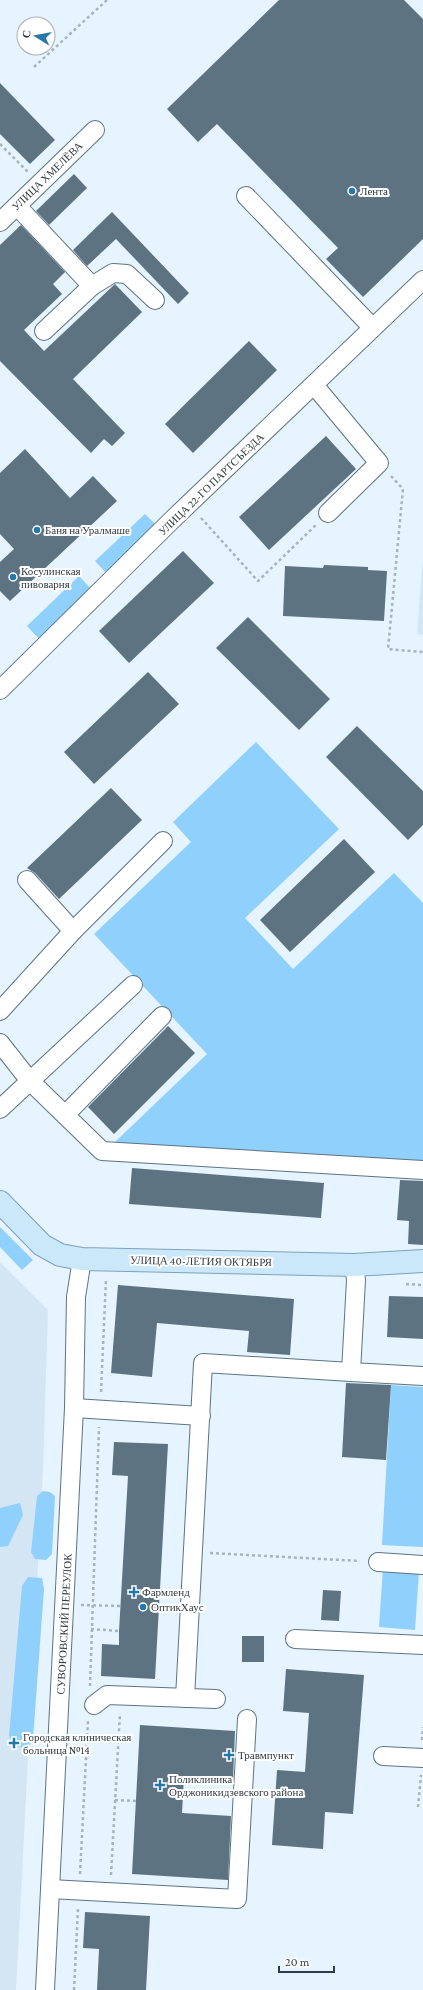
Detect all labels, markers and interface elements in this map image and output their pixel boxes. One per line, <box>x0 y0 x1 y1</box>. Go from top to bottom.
north arrow <box>16 16 56 56</box>
text: С <box>20 29 33 39</box>
street label: УЛИЦА ХМЕЛЁВА <box>9 139 85 213</box>
place label: Лента <box>360 185 388 197</box>
marker: Лента <box>347 186 357 196</box>
street label: УЛИЦА 22-ГО ПАРТСЪЕЗДА <box>156 431 266 537</box>
place label: Баня на Уралмаше <box>45 524 130 536</box>
marker: Баня на Уралмаше <box>32 525 42 535</box>
place label: Косулинская пивоварня <box>21 565 81 590</box>
marker: Косулинская пивоварня <box>8 572 18 582</box>
street label: УЛИЦА 40-ЛЕТИЯ ОКТЯБРЯ <box>130 1254 273 1268</box>
street label: СУВОРОВСКИЙ ПЕРЕУЛОК <box>54 1553 74 1695</box>
place label: Фармленд <box>142 1586 190 1598</box>
marker: Фармленд <box>129 1587 139 1597</box>
place label: ОптикХаус <box>151 1601 204 1613</box>
marker: ОптикХаус <box>138 1602 148 1612</box>
place label: Городская клиническая больница №14 <box>23 1731 131 1756</box>
marker: Городская клиническая больница №14 <box>8 1737 20 1749</box>
marker: Травмпункт <box>223 1749 235 1761</box>
place label: Травмпункт <box>238 1749 294 1761</box>
place label: Поликлиника Орджоникидзевского района <box>169 1773 303 1798</box>
marker: Поликлиника Орджоникидзевского района <box>154 1779 166 1791</box>
scale bar <box>279 1948 334 1974</box>
text: 20 m <box>285 1955 310 1969</box>

